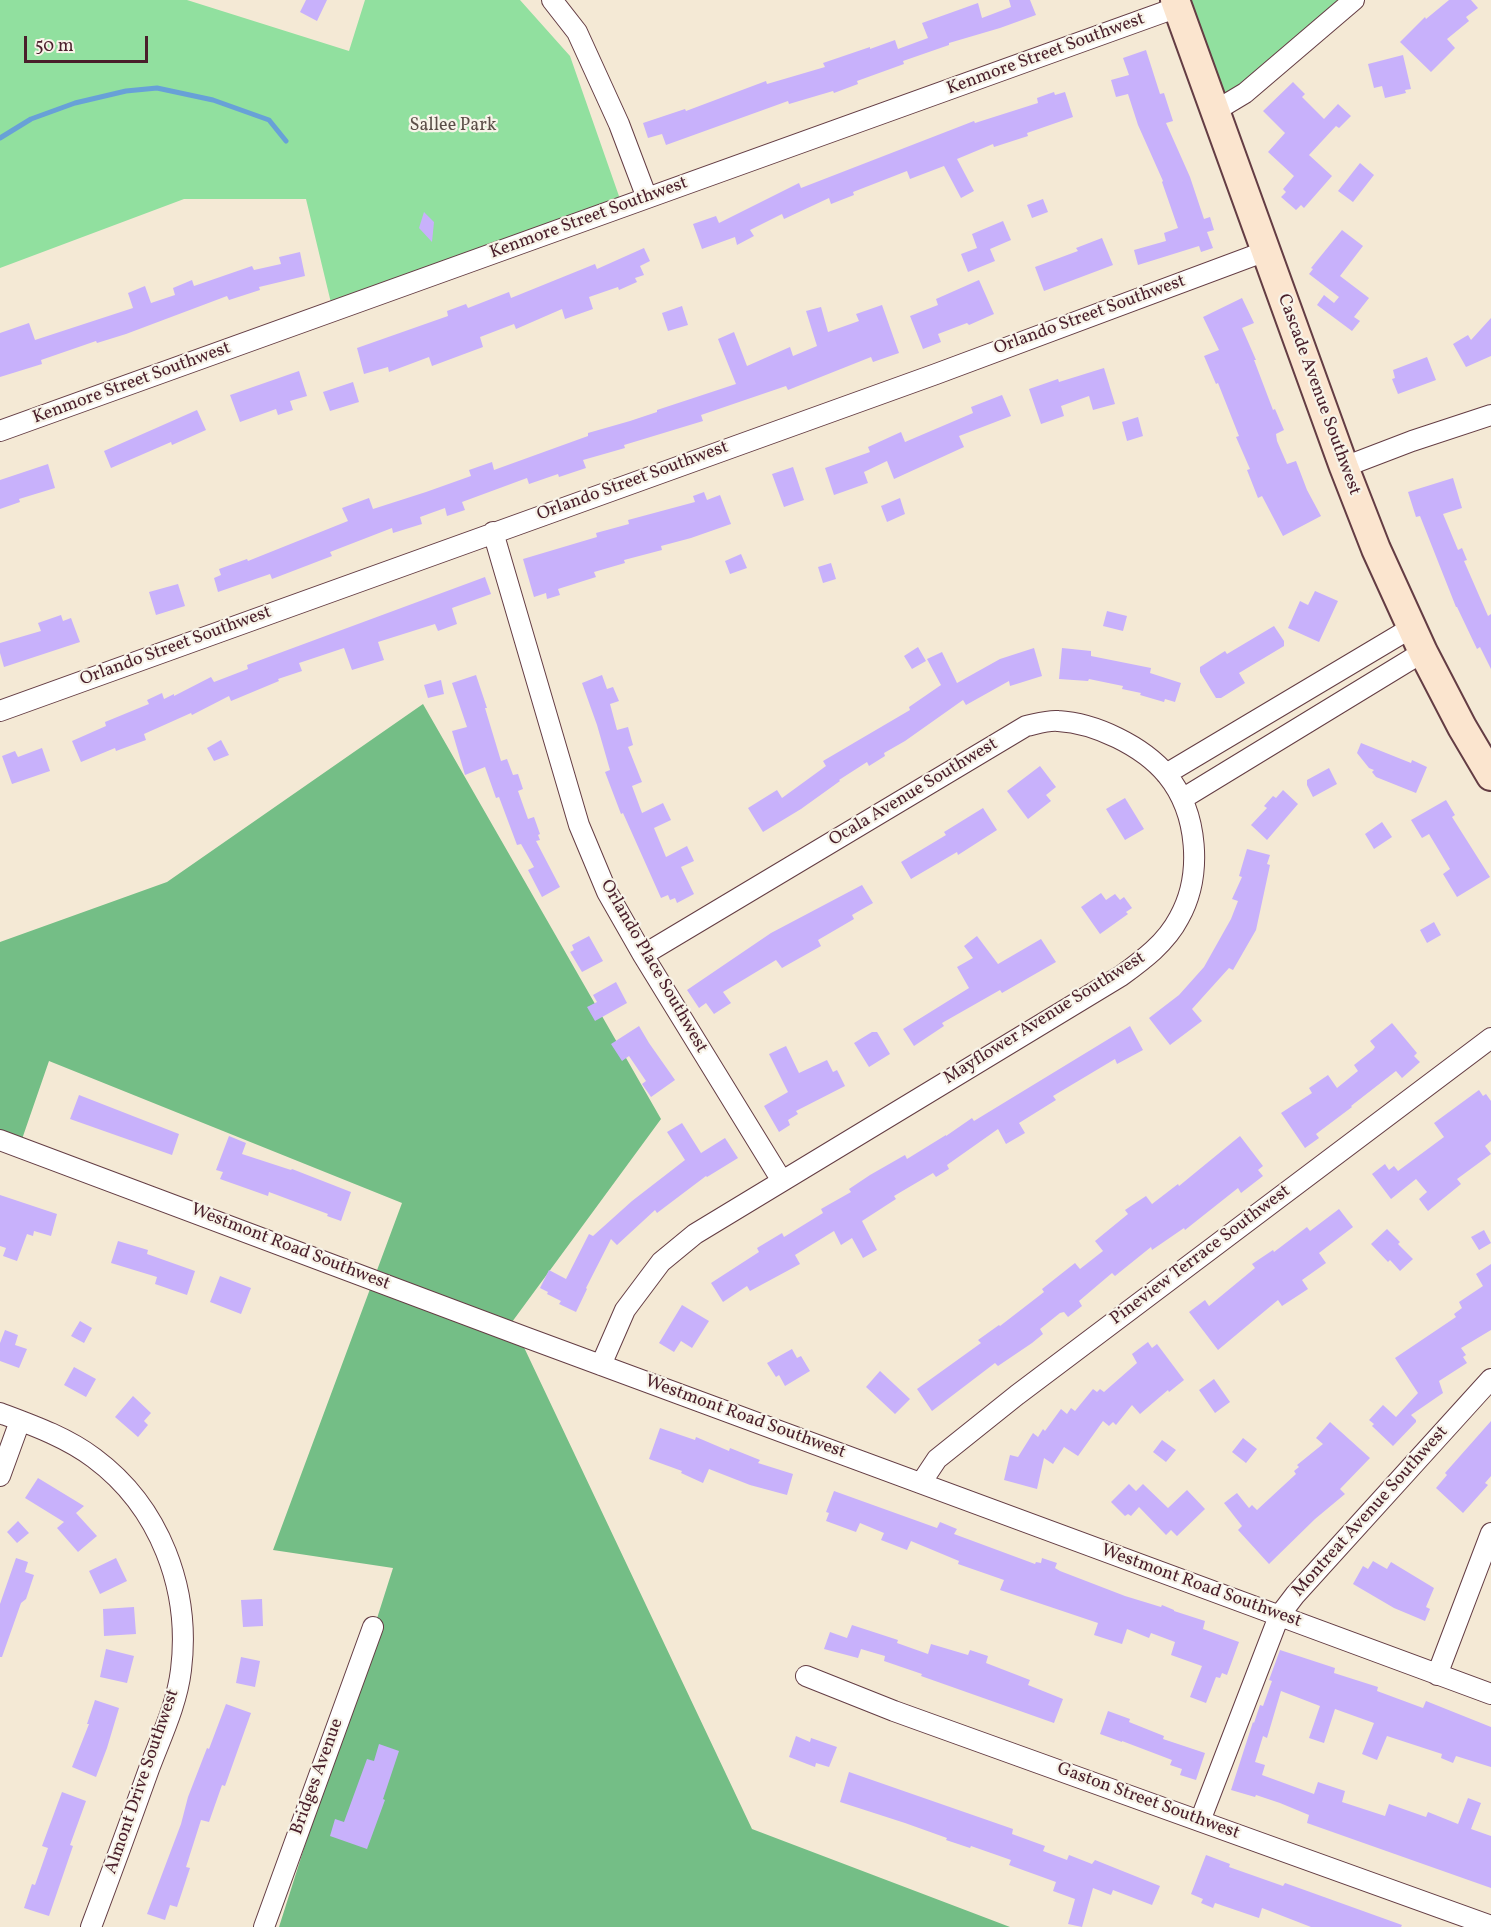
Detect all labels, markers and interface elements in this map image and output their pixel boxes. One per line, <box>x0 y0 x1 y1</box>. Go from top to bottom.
street label: Kenmore Street Southwest <box>944 9 1148 101</box>
scale bar <box>27 24 152 62</box>
text: 50 m <box>35 34 74 59</box>
park label: Sallee Park <box>409 116 497 138</box>
street label: Kenmore Street Southwest <box>487 173 691 265</box>
street label: Orlando Street Southwest <box>991 271 1189 361</box>
street label: Cascade Avenue Southwest <box>1272 291 1364 499</box>
street label: Kenmore Street Southwest <box>30 338 234 430</box>
street label: Orlando Street Southwest <box>534 437 732 527</box>
street label: Orlando Street Southwest <box>77 602 275 692</box>
street label: Ocala Avenue Southwest <box>826 734 1002 852</box>
street label: Orlando Place Southwest <box>595 877 711 1057</box>
street label: Mayflower Avenue Southwest <box>940 948 1150 1090</box>
street label: Pineview Terrace Southwest <box>1107 1181 1295 1331</box>
street label: Westmont Road Southwest <box>187 1200 393 1296</box>
street label: Westmont Road Southwest <box>642 1372 848 1464</box>
street label: Montreat Avenue Southwest <box>1289 1422 1453 1602</box>
street label: Westmont Road Southwest <box>1098 1541 1304 1633</box>
street label: Almont Drive Southwest <box>101 1687 185 1877</box>
street label: Bridges Avenue <box>287 1716 349 1838</box>
street label: Gaston Street Southwest <box>1054 1759 1242 1845</box>

